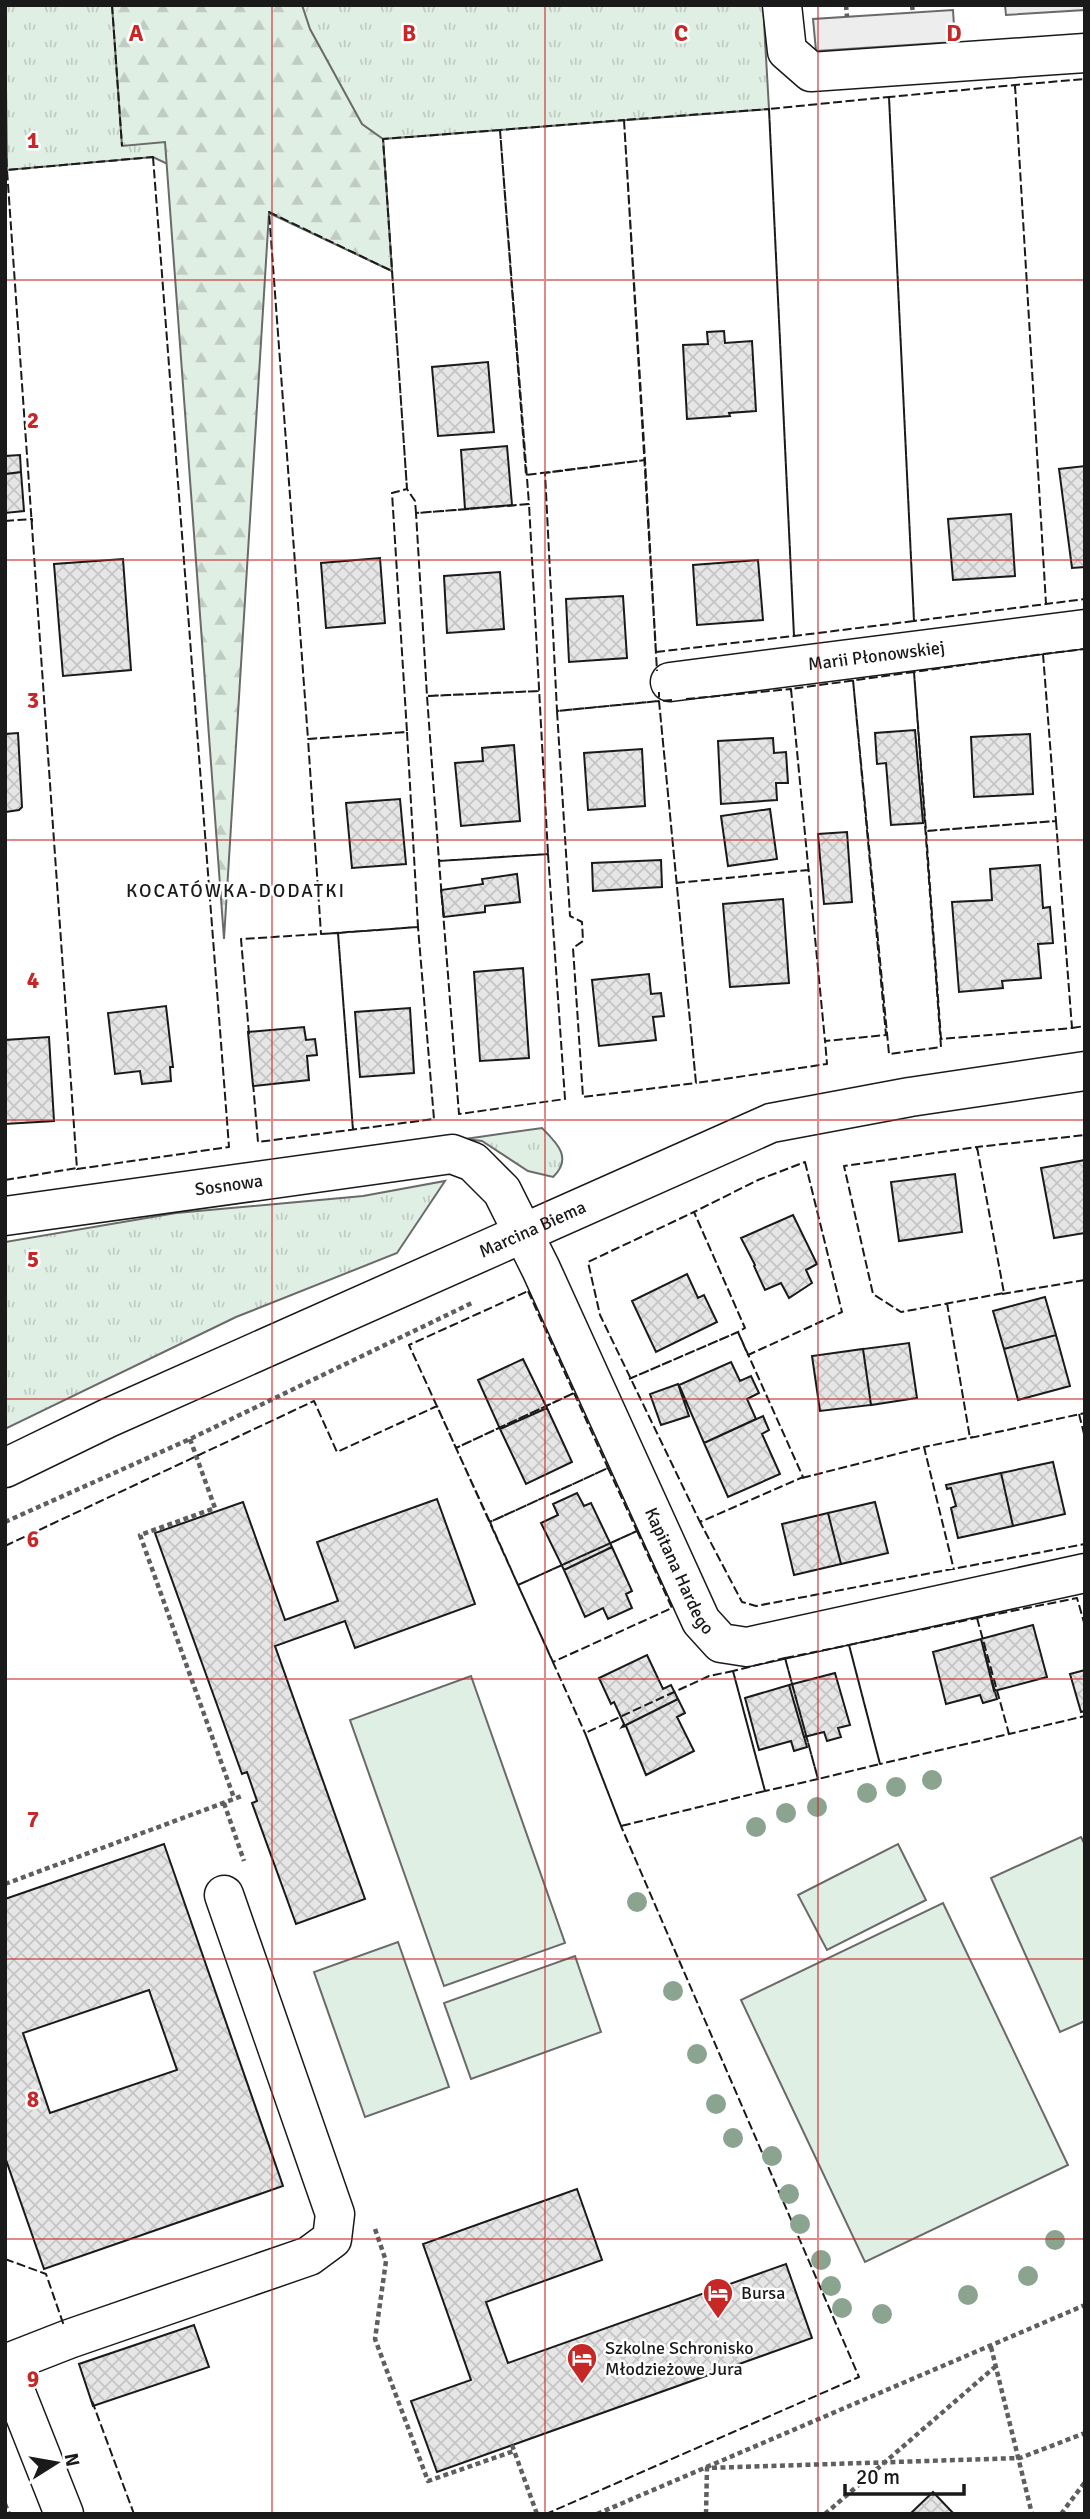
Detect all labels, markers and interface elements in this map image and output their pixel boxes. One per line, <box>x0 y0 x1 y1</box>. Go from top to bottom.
text: A <box>129 19 144 48</box>
text: B <box>402 19 416 48</box>
text: C <box>674 19 688 48</box>
text: D <box>946 19 962 48</box>
text: 1 <box>27 126 39 155</box>
text: 2 <box>27 406 39 435</box>
street label: Marii Płonowskiej <box>807 636 946 675</box>
text: 3 <box>27 686 39 715</box>
district label: KOCATÓWKA-DODATKI <box>126 879 346 903</box>
text: 4 <box>27 966 39 995</box>
street label: Sosnowa <box>194 1169 264 1201</box>
street label: Marcina Biema <box>475 1196 589 1263</box>
text: 5 <box>27 1245 39 1274</box>
street label: Kapitana Hardego <box>640 1504 719 1639</box>
text: 6 <box>27 1525 39 1554</box>
text: 7 <box>27 1805 39 1834</box>
text: 8 <box>27 2085 39 2114</box>
hotel icon: Bursa <box>701 2276 735 2320</box>
place label: Bursa <box>741 2282 785 2304</box>
place label: Szkolne Schronisko Młodzieżowe Jura <box>605 2337 754 2380</box>
hotel icon: Szkolne Schronisko Młodzieżowe Jura <box>565 2341 599 2385</box>
text: 9 <box>27 2365 39 2394</box>
north arrow <box>21 2428 91 2498</box>
text: N <box>59 2451 85 2469</box>
scale bar <box>845 2452 964 2496</box>
text: 20 m <box>856 2464 900 2490</box>

